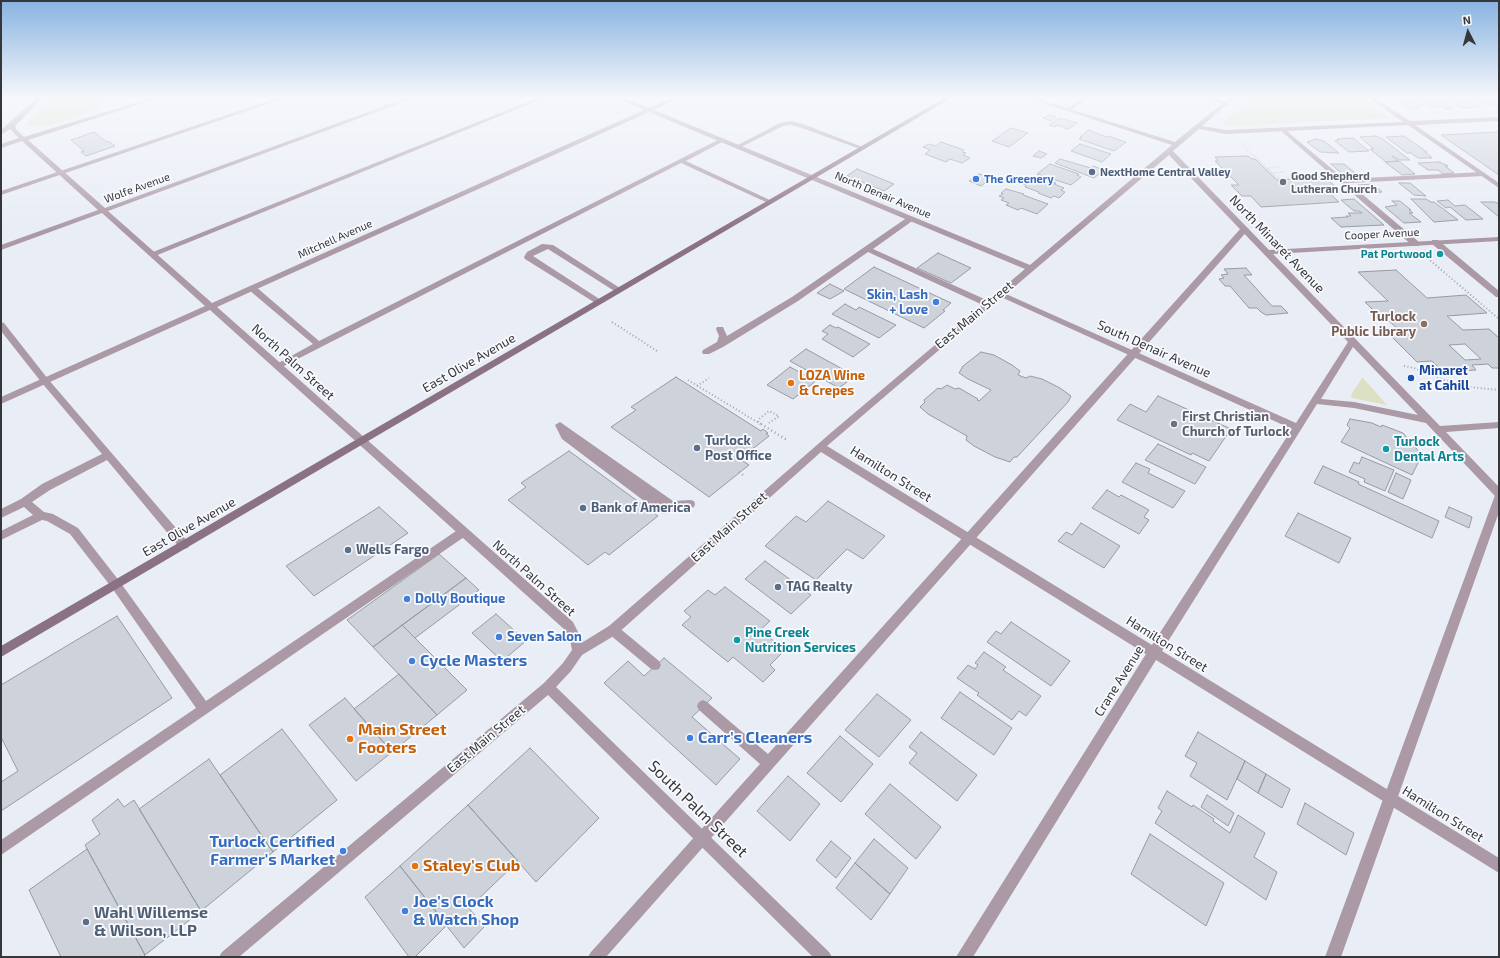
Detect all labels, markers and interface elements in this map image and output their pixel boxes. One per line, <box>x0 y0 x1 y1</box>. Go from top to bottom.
north arrow <box>1448 12 1488 52</box>
text: N <box>1462 13 1471 26</box>
place label: NextHome Central Valley <box>1100 165 1231 179</box>
marker: NextHome Central Valley <box>1087 167 1097 177</box>
street label: North Denair Avenue <box>833 169 933 221</box>
place label: Good Shepherd Lutheran Church <box>1291 169 1377 195</box>
street label: Wolfe Avenue <box>102 170 172 206</box>
place label: The Greenery <box>984 172 1054 186</box>
marker: The Greenery <box>971 174 981 184</box>
marker: Good Shepherd Lutheran Church <box>1278 177 1288 187</box>
street label: North Minaret Avenue <box>1226 192 1328 296</box>
street label: Mitchell Avenue <box>296 217 374 261</box>
street label: Cooper Avenue <box>1344 225 1420 243</box>
place label: Pat Portwood <box>1361 247 1432 261</box>
marker: Pat Portwood <box>1435 249 1445 259</box>
street label: East Main Street <box>932 278 1016 352</box>
place label: Skin, Lash + Love <box>867 287 928 318</box>
marker: Skin, Lash + Love <box>931 297 941 307</box>
place label: Turlock Public Library <box>1331 309 1416 340</box>
street label: South Denair Avenue <box>1095 317 1213 381</box>
marker: Turlock Public Library <box>1419 319 1429 329</box>
street label: North Palm Street <box>248 321 338 403</box>
street label: East Olive Avenue <box>420 330 518 396</box>
place label: Minaret at Cahill <box>1419 363 1470 394</box>
place label: LOZA Wine & Crepes <box>799 368 865 399</box>
marker: Minaret at Cahill <box>1406 373 1416 383</box>
marker: LOZA Wine & Crepes <box>786 378 796 388</box>
place label: First Christian Church of Turlock <box>1182 409 1289 440</box>
marker: First Christian Church of Turlock <box>1169 419 1179 429</box>
place label: Turlock Post Office <box>705 433 772 464</box>
place label: Turlock Dental Arts <box>1394 434 1464 465</box>
marker: Turlock Post Office <box>692 443 702 453</box>
street label: Hamilton Street <box>847 443 935 505</box>
marker: Turlock Dental Arts <box>1381 444 1391 454</box>
street label: East Main Street <box>688 489 770 565</box>
street label: East Olive Avenue <box>140 494 238 560</box>
place label: Bank of America <box>591 500 691 516</box>
marker: Bank of America <box>578 503 588 513</box>
street label: North Palm Street <box>489 537 579 619</box>
place label: Wells Fargo <box>356 542 429 558</box>
marker: Wells Fargo <box>343 545 353 555</box>
place label: TAG Realty <box>786 579 853 595</box>
marker: TAG Realty <box>773 582 783 592</box>
place label: Dolly Boutique <box>415 591 505 607</box>
marker: Dolly Boutique <box>402 594 412 604</box>
street label: Hamilton Street <box>1123 613 1211 675</box>
place label: Pine Creek Nutrition Services <box>745 625 856 656</box>
place label: Seven Salon <box>507 629 582 645</box>
marker: Seven Salon <box>494 632 504 642</box>
marker: Pine Creek Nutrition Services <box>732 635 742 645</box>
street label: Crane Avenue <box>1091 643 1147 719</box>
place label: Cycle Masters <box>420 651 527 671</box>
marker: Cycle Masters <box>407 656 417 666</box>
street label: East Main Street <box>444 702 528 776</box>
place label: Main Street Footers <box>358 720 446 758</box>
place label: Carr's Cleaners <box>698 728 812 748</box>
marker: Carr's Cleaners <box>685 733 695 743</box>
marker: Main Street Footers <box>345 734 355 744</box>
street label: South Palm Street <box>644 757 752 861</box>
street label: Hamilton Street <box>1399 783 1487 845</box>
place label: Turlock Certified Farmer's Market <box>210 832 335 870</box>
marker: Turlock Certified Farmer's Market <box>338 846 348 856</box>
place label: Staley's Club <box>423 856 520 876</box>
marker: Staley's Club <box>410 861 420 871</box>
place label: Joe's Clock & Watch Shop <box>413 892 519 930</box>
place label: Wahl Willemse & Wilson, LLP <box>94 903 208 941</box>
marker: Joe's Clock & Watch Shop <box>400 906 410 916</box>
marker: Wahl Willemse & Wilson, LLP <box>81 917 91 927</box>

